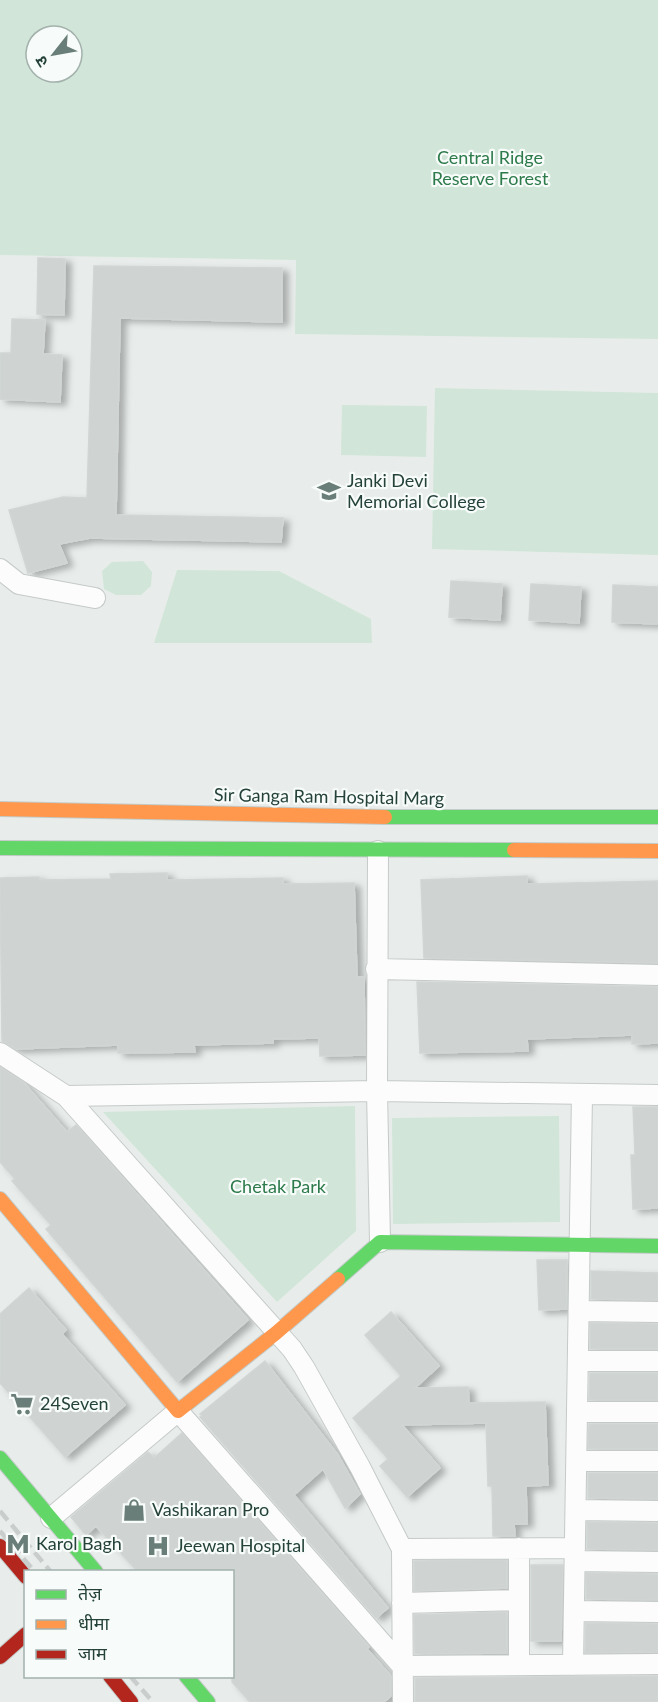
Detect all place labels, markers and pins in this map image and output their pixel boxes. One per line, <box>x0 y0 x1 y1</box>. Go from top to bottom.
place label: Janki Devi Memorial College <box>347 469 485 512</box>
school or university icon: Janki Devi Memorial College <box>316 478 342 504</box>
supermarket icon: 24Seven <box>9 1391 35 1417</box>
place label: 24Seven <box>40 1392 108 1414</box>
shop icon: Vashikaran Pro <box>121 1497 147 1523</box>
place label: Vashikaran Pro <box>152 1498 269 1520</box>
metro station icon: Karol Bagh <box>5 1531 31 1557</box>
place label: Karol Bagh <box>36 1532 122 1554</box>
hospital icon: Jeewan Hospital <box>145 1533 171 1559</box>
place label: Jeewan Hospital <box>176 1534 305 1556</box>

